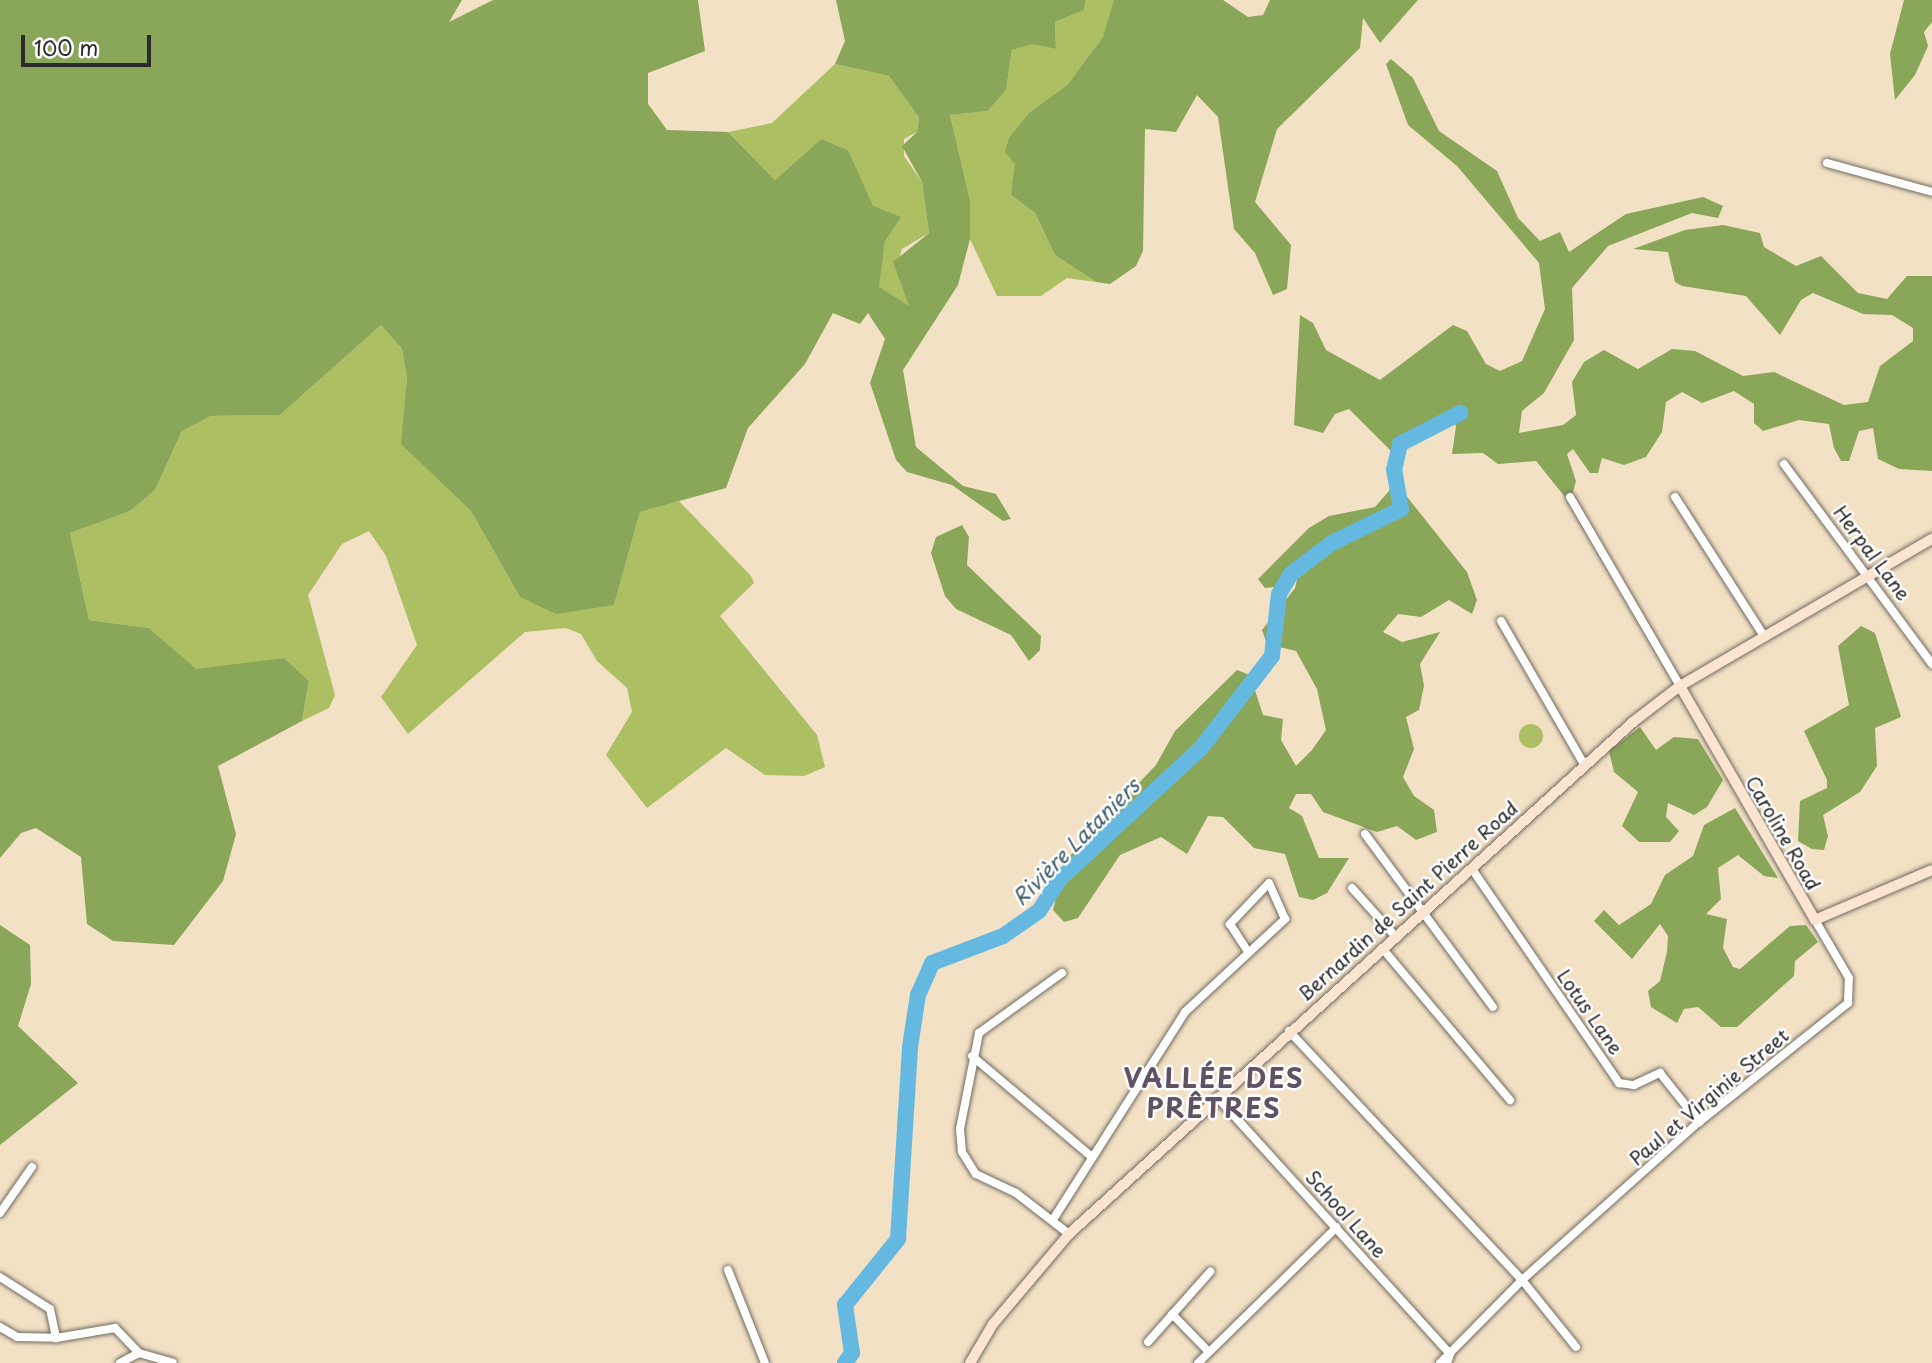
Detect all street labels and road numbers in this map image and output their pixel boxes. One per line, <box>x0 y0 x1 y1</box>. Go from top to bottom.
street label: Herpal Lane <box>1829 501 1915 605</box>
street label: Caroline Road <box>1741 771 1825 895</box>
street label: Bernardin de Saint Pierre Road <box>1294 797 1522 1005</box>
street label: Lotus Lane <box>1552 965 1628 1059</box>
street label: Paul et Virginie Street <box>1624 1023 1794 1171</box>
street label: School Lane <box>1301 1165 1391 1263</box>

